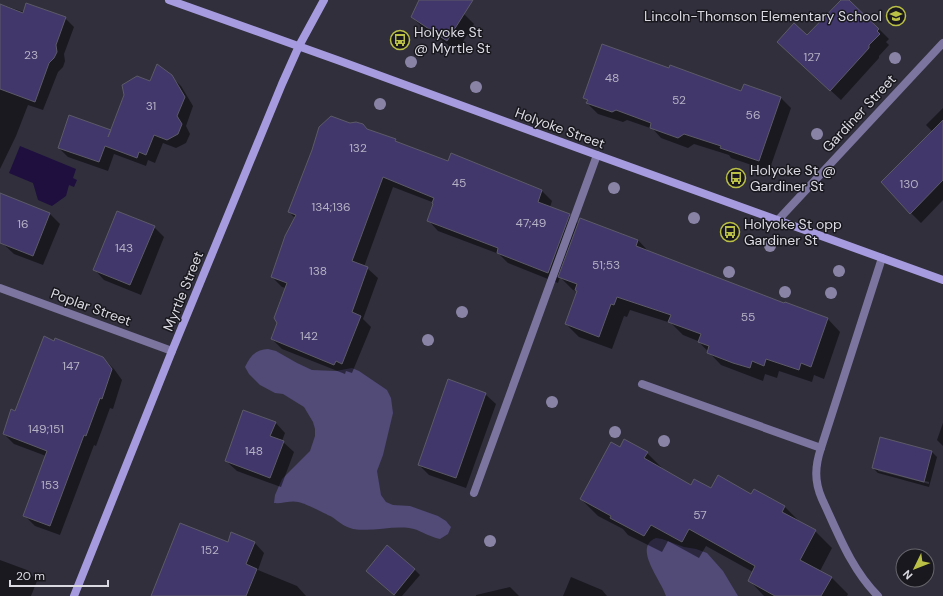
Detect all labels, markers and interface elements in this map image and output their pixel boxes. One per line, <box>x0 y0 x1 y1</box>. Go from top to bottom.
school or university icon: Lincoln-Thomson Elementary School <box>885 5 907 27</box>
place label: Lincoln-Thomson Elementary School <box>644 7 882 25</box>
place label: Holyoke St @ Myrtle St <box>414 23 490 57</box>
bus stop icon: Holyoke St @ Myrtle St <box>389 29 411 51</box>
house number: 23 <box>24 47 38 63</box>
house number: 127 <box>804 49 820 65</box>
house number: 48 <box>605 70 619 86</box>
street label: Gardiner Street <box>818 70 900 156</box>
house number: 52 <box>672 92 686 108</box>
house number: 31 <box>146 98 156 114</box>
street label: Holyoke Street <box>513 103 607 153</box>
house number: 56 <box>746 107 760 123</box>
house number: 132 <box>349 140 367 156</box>
place label: Holyoke St @ Gardiner St <box>750 161 836 195</box>
bus stop icon: Holyoke St @ Gardiner St <box>725 167 747 189</box>
house number: 45 <box>452 175 466 191</box>
house number: 130 <box>899 176 919 192</box>
house number: 134;136 <box>311 199 351 215</box>
house number: 47;49 <box>516 215 546 231</box>
place label: Holyoke St opp Gardiner St <box>744 215 842 249</box>
house number: 16 <box>17 216 29 232</box>
bus stop icon: Holyoke St opp Gardiner St <box>719 221 741 243</box>
house number: 143 <box>115 240 133 256</box>
street label: Myrtle Street <box>159 248 207 334</box>
house number: 51;53 <box>592 257 620 273</box>
house number: 138 <box>309 263 327 279</box>
street label: Poplar Street <box>48 284 134 330</box>
house number: 55 <box>741 309 755 325</box>
house number: 142 <box>300 328 318 344</box>
house number: 147 <box>62 358 80 374</box>
house number: 149;151 <box>28 421 64 437</box>
house number: 148 <box>245 443 263 459</box>
house number: 153 <box>41 477 59 493</box>
house number: 57 <box>693 507 707 523</box>
house number: 152 <box>201 542 219 558</box>
north arrow <box>895 548 935 588</box>
scale bar <box>10 562 108 588</box>
text: N <box>900 567 916 583</box>
text: 20 m <box>16 568 45 584</box>

